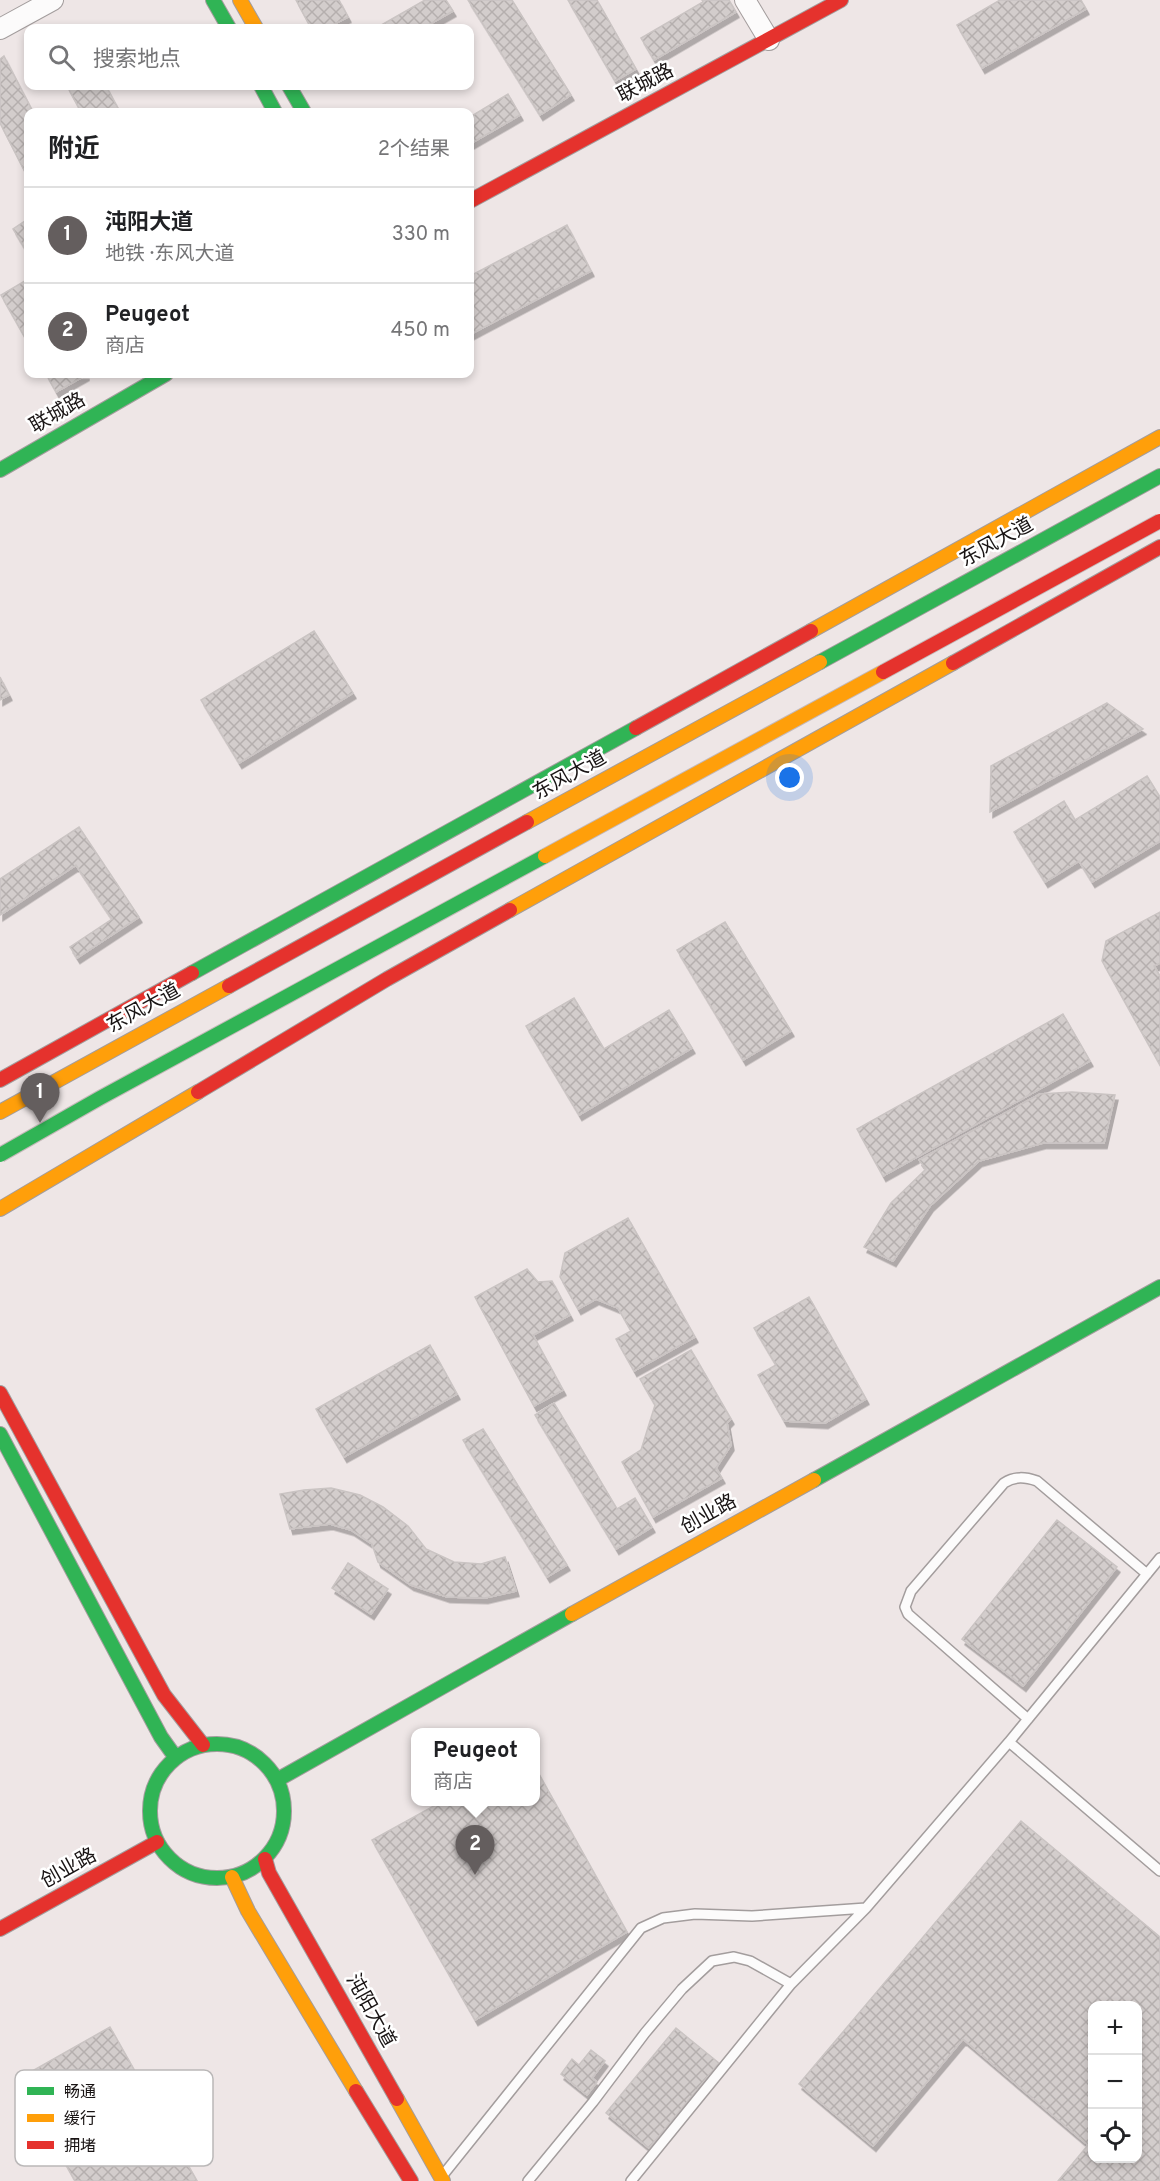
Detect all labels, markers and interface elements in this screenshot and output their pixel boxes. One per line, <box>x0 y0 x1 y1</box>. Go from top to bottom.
search box <box>24 24 474 90</box>
icon: search <box>45 41 78 74</box>
text: 搜索地点 <box>93 47 181 74</box>
street label: 联城路 <box>613 58 679 110</box>
text: 附近 <box>48 134 100 167</box>
text: 2个结果 <box>378 137 450 163</box>
text: 沌阳大道 <box>105 210 193 237</box>
text: 1 <box>64 222 72 248</box>
text: 330 m <box>392 222 450 248</box>
text: 地铁 · 东风大道 <box>105 242 234 268</box>
text: Peugeot <box>105 302 190 329</box>
text: 2 <box>61 318 74 344</box>
text: 450 m <box>391 318 450 344</box>
text: 商店 <box>105 334 145 360</box>
street label: 联城路 <box>26 388 90 440</box>
street label: 东风大道 <box>956 512 1038 574</box>
street label: 东风大道 <box>529 745 611 807</box>
your location <box>775 763 804 792</box>
street label: 东风大道 <box>103 978 185 1040</box>
pin: 1 <box>20 1074 60 1123</box>
street label: 创业路 <box>676 1489 742 1541</box>
popup <box>411 1728 540 1806</box>
text: Peugeot <box>433 1738 518 1765</box>
text: 商店 <box>433 1770 473 1796</box>
pin: 2 <box>456 1826 494 1875</box>
street label: 创业路 <box>36 1843 102 1895</box>
street label: 沌阳大道 <box>339 1970 401 2052</box>
map controls <box>1088 2001 1142 2163</box>
button: + <box>1088 2001 1142 2055</box>
button: − <box>1088 2055 1142 2109</box>
legend <box>15 2070 213 2166</box>
text: 畅通 <box>64 2083 96 2103</box>
button: locate <box>1088 2109 1142 2163</box>
text: 缓行 <box>64 2110 96 2130</box>
text: 拥堵 <box>64 2137 96 2157</box>

